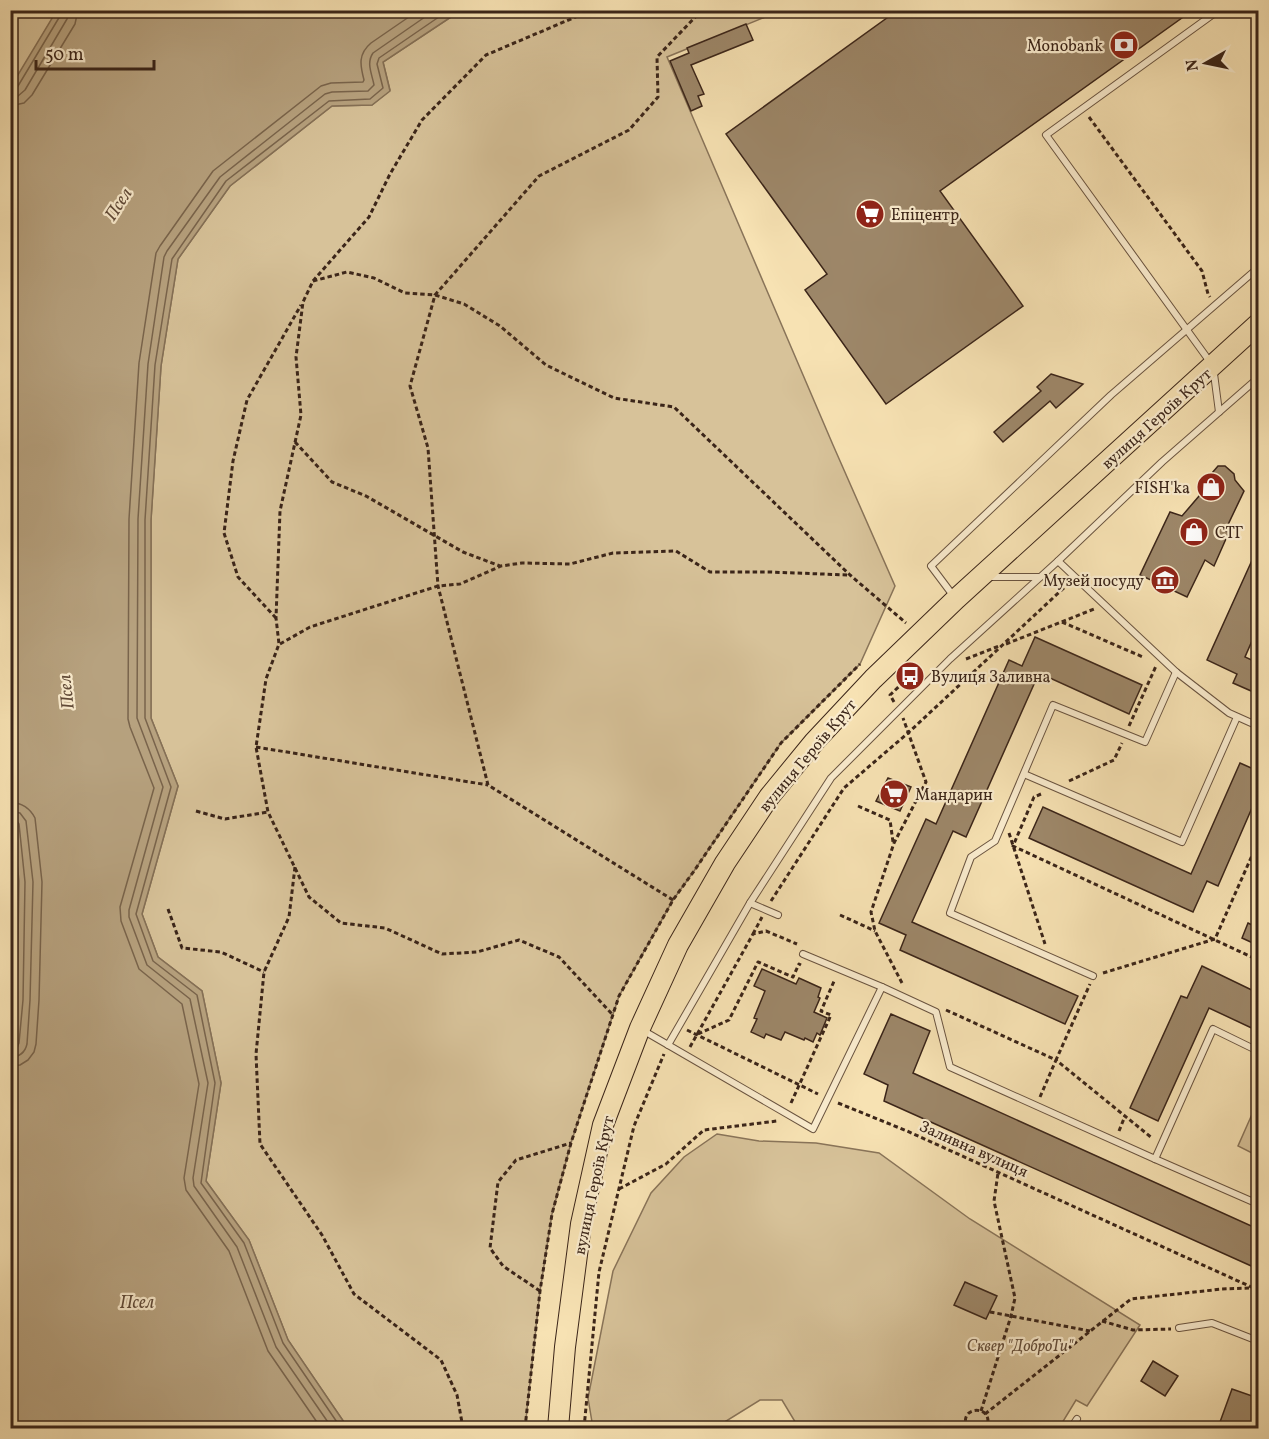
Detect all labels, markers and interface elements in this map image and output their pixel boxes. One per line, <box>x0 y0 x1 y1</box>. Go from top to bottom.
bank icon: Monobank <box>1108 29 1140 61</box>
scale bar <box>36 33 154 71</box>
north arrow <box>1176 33 1236 93</box>
place label: Monobank <box>1027 36 1103 58</box>
text: 50 m <box>45 43 84 68</box>
text: N <box>1181 57 1205 72</box>
water label: Псел <box>99 183 139 226</box>
supermarket icon: Епіцентр <box>854 198 886 230</box>
place label: Епіцентр <box>891 205 959 227</box>
street label: вулиця Героїв Крут <box>1097 364 1217 475</box>
shop icon: FISH'ka <box>1195 471 1227 503</box>
place label: FISH'ka <box>1135 478 1190 500</box>
shop icon: СТГ <box>1178 516 1210 548</box>
place label: СТГ <box>1215 523 1243 545</box>
museum icon: Музей посуду <box>1149 564 1181 596</box>
place label: Музей посуду <box>1043 571 1144 593</box>
bus stop icon: Вулиця Заливна <box>894 660 926 692</box>
place label: Вулиця Заливна <box>931 667 1051 689</box>
water label: Псел <box>53 673 82 710</box>
street label: вулиця Героїв Крут <box>755 695 862 818</box>
supermarket icon: Мандарин <box>878 778 910 810</box>
place label: Мандарин <box>915 785 993 807</box>
street label: вулиця Героїв Крут <box>569 1114 620 1257</box>
street label: Заливна вулиця <box>915 1116 1031 1184</box>
water label: Псел <box>120 1291 155 1316</box>
park label: Сквер "ДоброТи" <box>967 1336 1074 1358</box>

